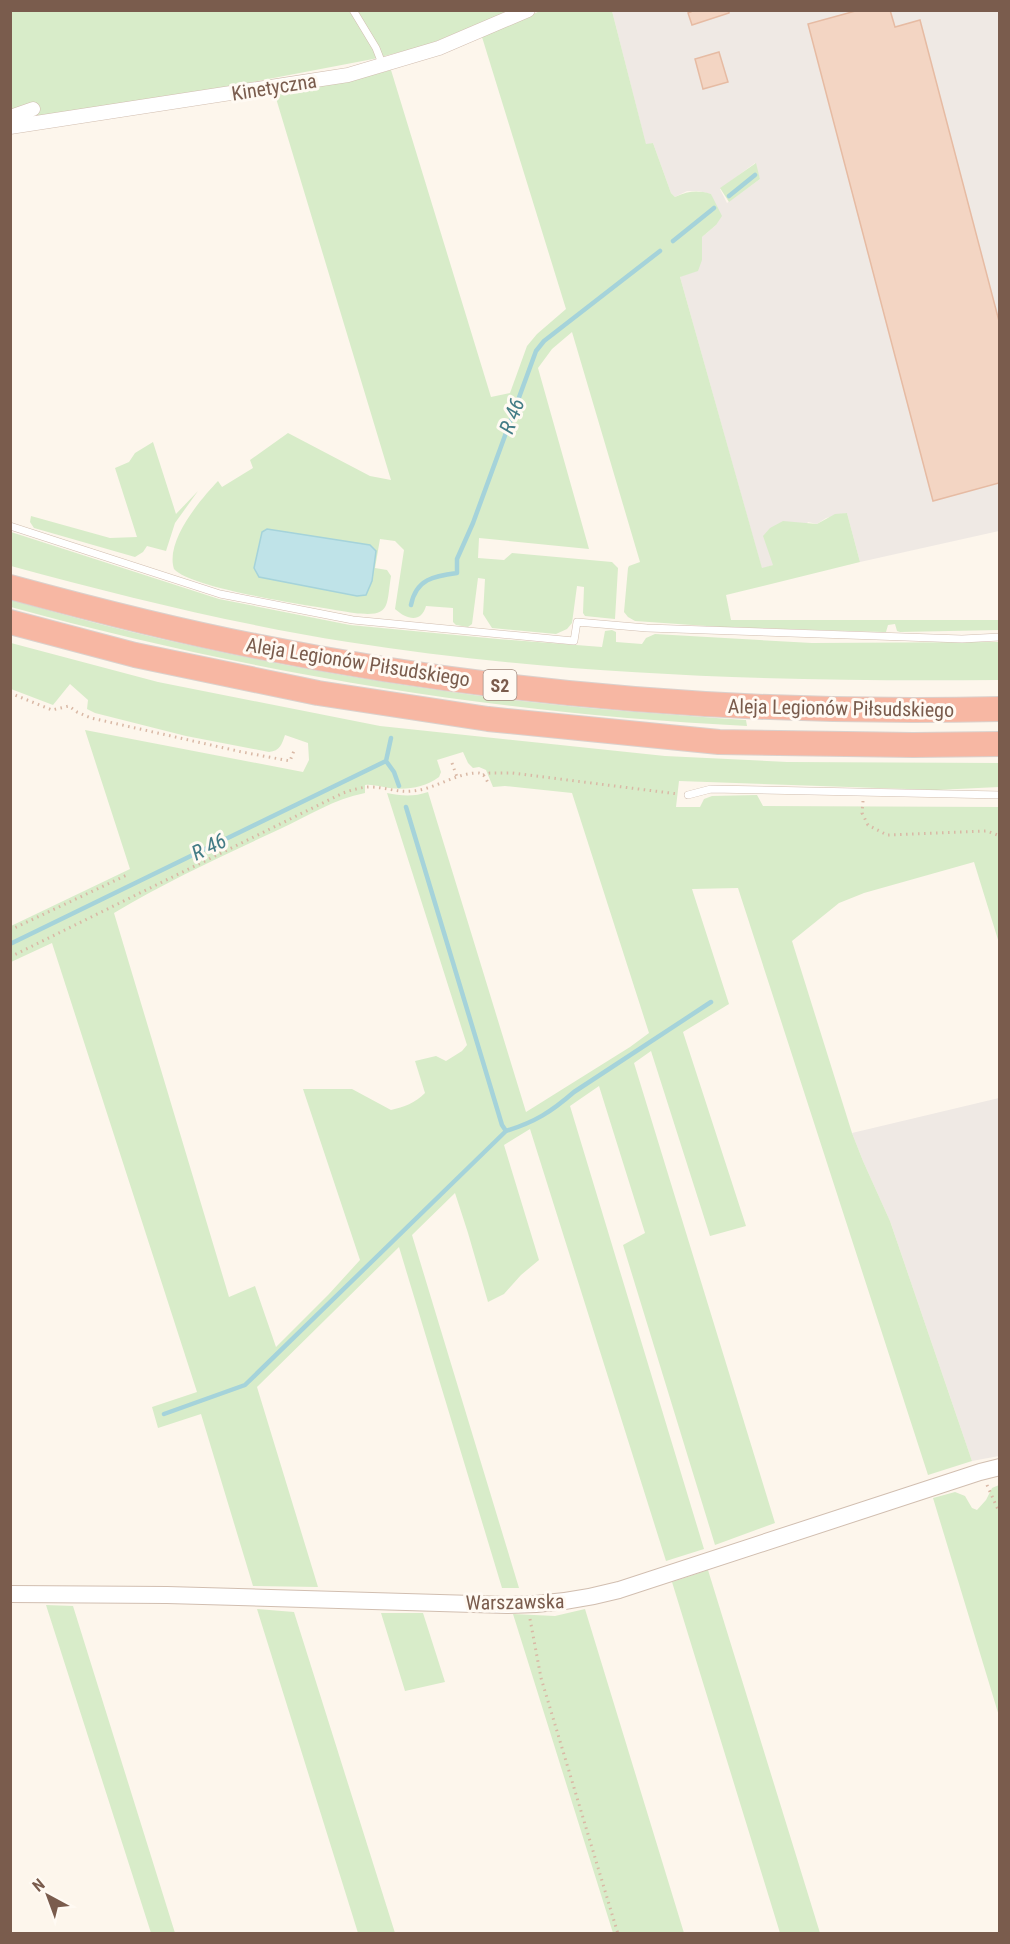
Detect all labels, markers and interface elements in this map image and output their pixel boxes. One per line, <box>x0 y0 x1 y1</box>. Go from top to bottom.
street label: Kinetyczna <box>230 68 318 106</box>
water label: R 46 <box>494 395 530 437</box>
street label: Aleja Legionów Piłsudskiego <box>244 632 472 692</box>
road number: S2 <box>484 670 516 700</box>
street label: Aleja Legionów Piłsudskiego <box>728 694 954 722</box>
water label: R 46 <box>188 828 230 866</box>
street label: Warszawska <box>465 1589 565 1615</box>
north arrow <box>18 1866 78 1926</box>
text: N <box>29 1875 48 1895</box>

